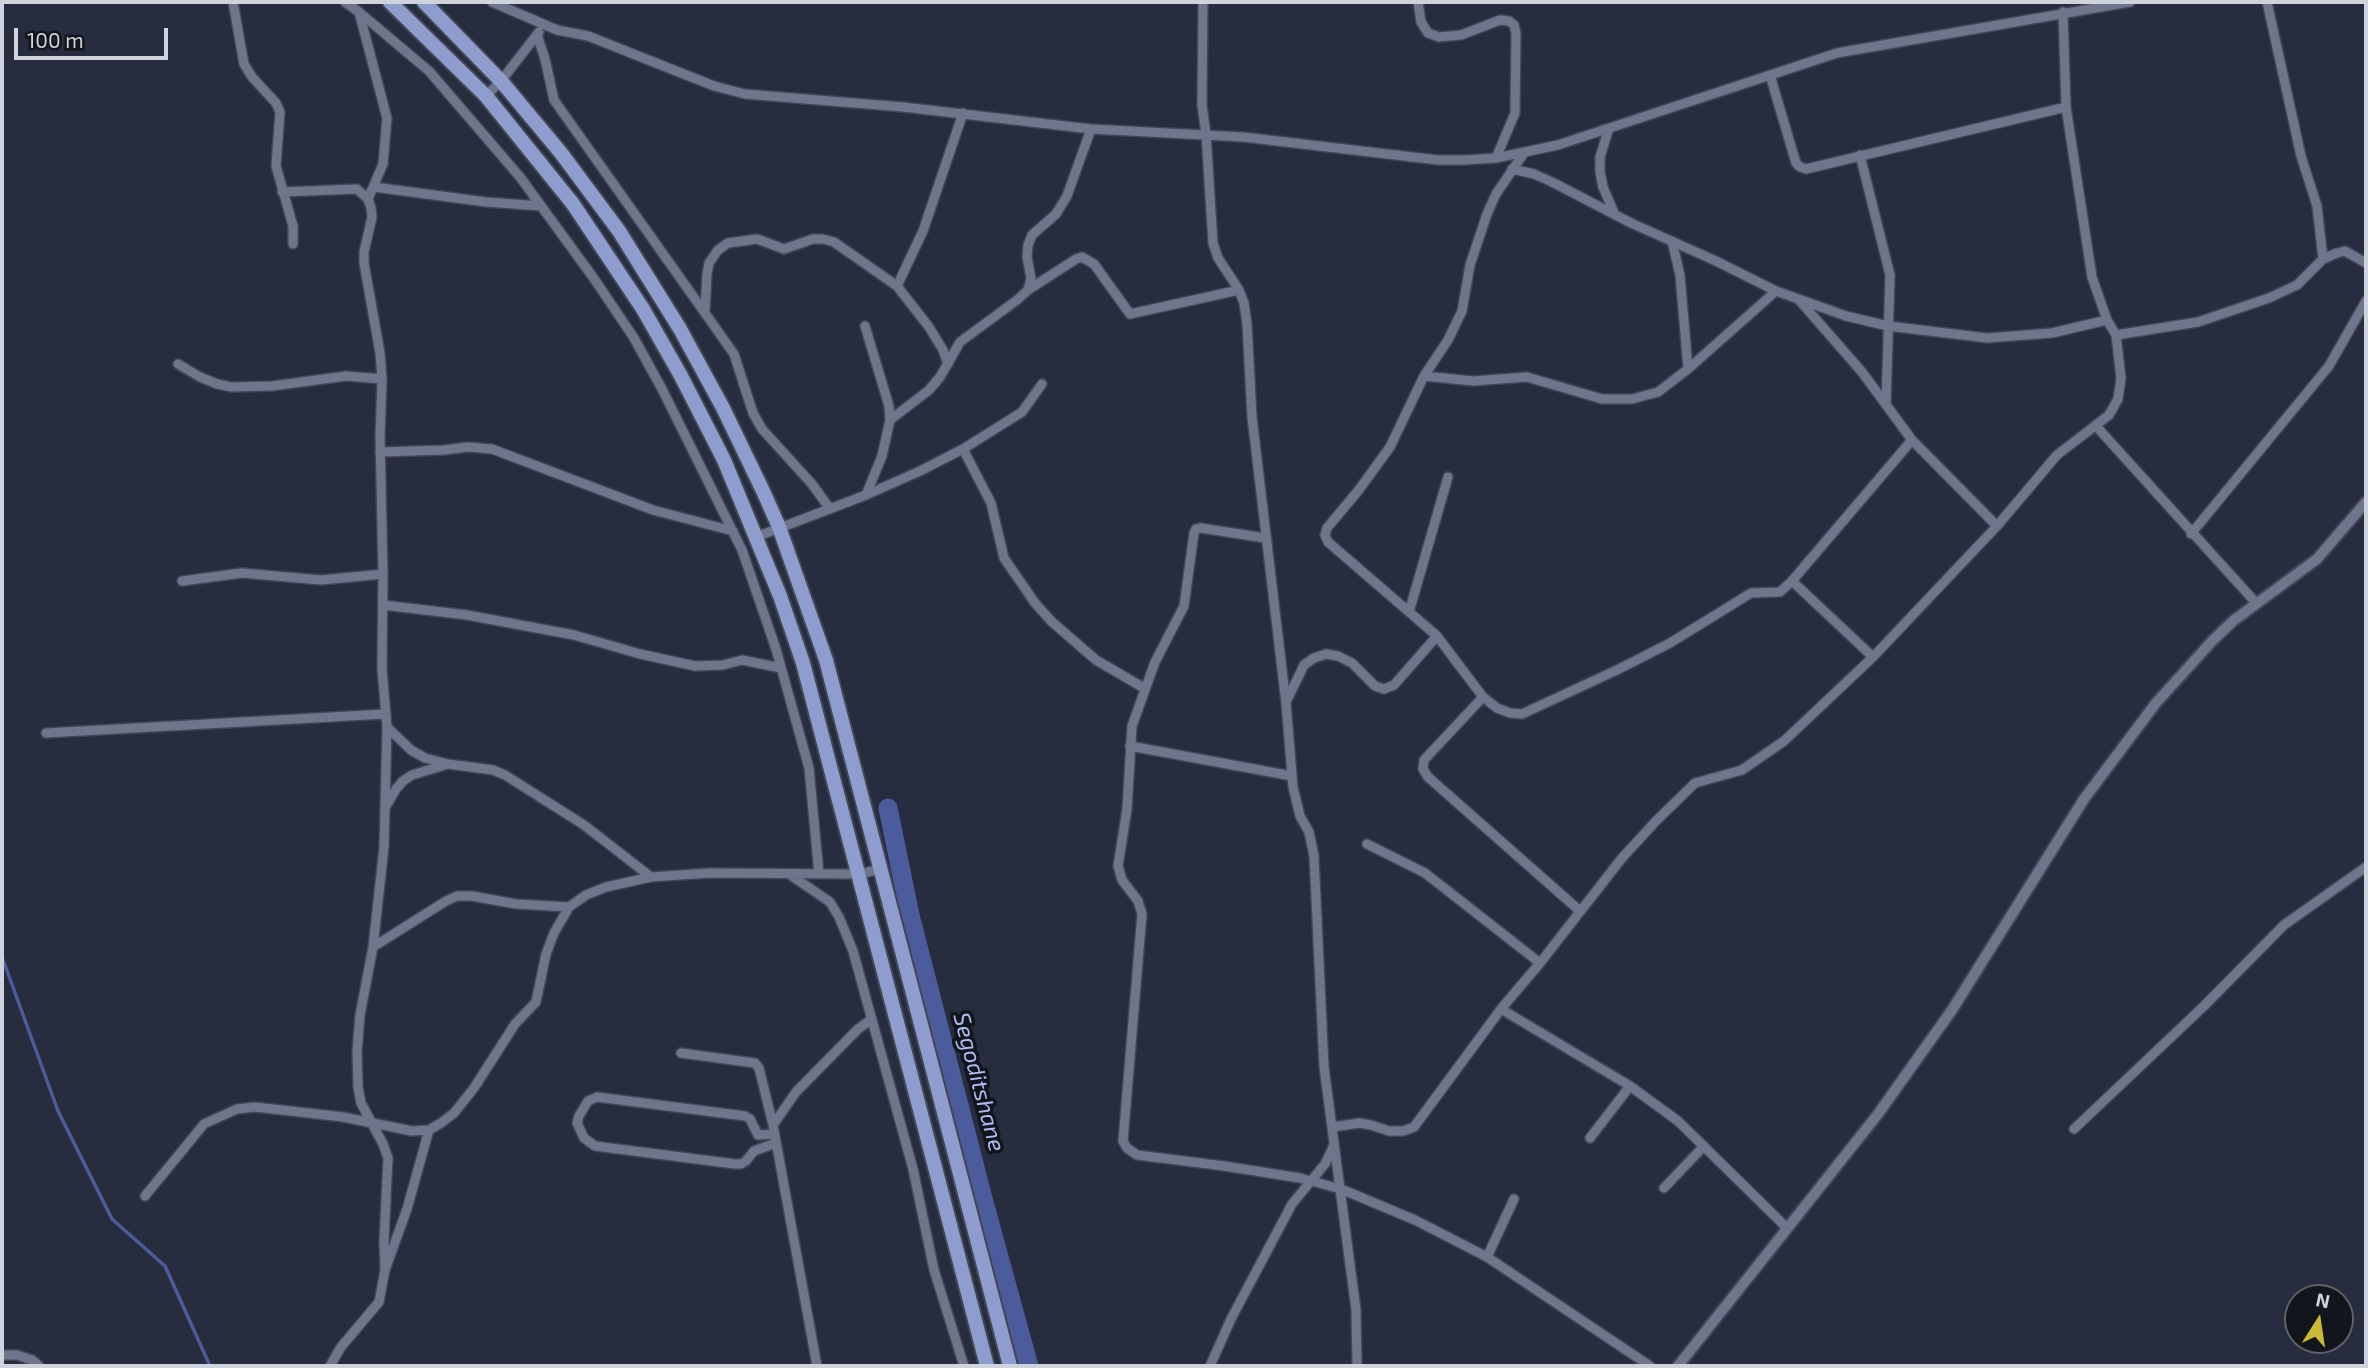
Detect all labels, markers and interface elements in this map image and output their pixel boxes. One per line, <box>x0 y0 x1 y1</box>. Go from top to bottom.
scale bar <box>18 14 172 58</box>
text: 100 m <box>27 27 84 52</box>
water label: Segoditshane <box>947 1010 1011 1154</box>
north arrow <box>2284 1284 2354 1354</box>
text: N <box>2314 1287 2332 1313</box>

